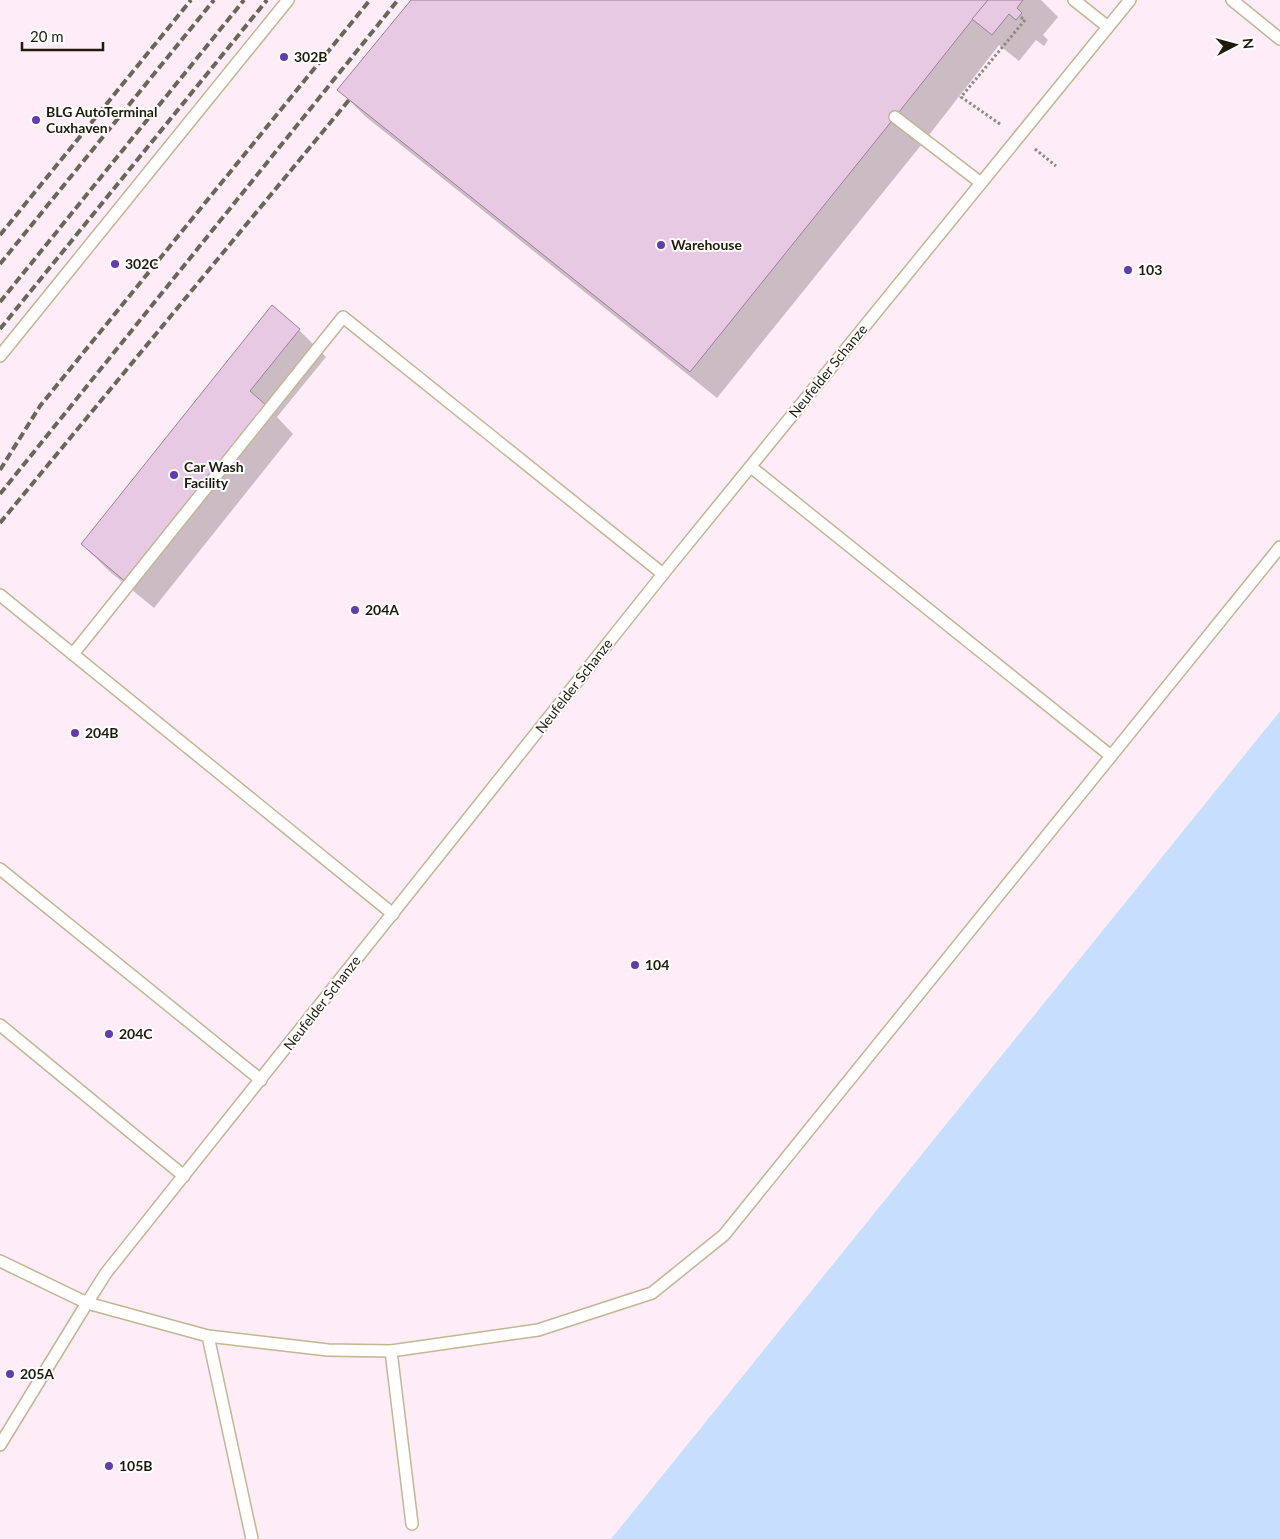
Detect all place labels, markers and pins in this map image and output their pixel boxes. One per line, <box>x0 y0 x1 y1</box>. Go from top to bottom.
place label: 302B <box>294 48 328 65</box>
marker: 302B <box>278 51 290 63</box>
place label: BLG AutoTerminal Cuxhaven <box>46 103 157 136</box>
marker: BLG AutoTerminal Cuxhaven <box>30 114 42 126</box>
place label: Warehouse <box>671 236 742 253</box>
marker: Warehouse <box>655 239 667 251</box>
place label: 302C <box>125 255 159 272</box>
marker: 302C <box>109 258 121 270</box>
place label: 103 <box>1138 261 1162 278</box>
marker: 103 <box>1122 264 1134 276</box>
place label: Car Wash Facility <box>184 458 244 491</box>
marker: Car Wash Facility <box>168 469 180 481</box>
place label: 204A <box>365 601 399 618</box>
marker: 204A <box>349 604 361 616</box>
place label: 204B <box>85 724 119 741</box>
marker: 204B <box>69 727 81 739</box>
place label: 104 <box>645 956 669 973</box>
marker: 104 <box>629 959 641 971</box>
place label: 204C <box>119 1025 153 1042</box>
marker: 204C <box>103 1028 115 1040</box>
place label: 205A <box>20 1365 54 1382</box>
marker: 205A <box>4 1368 16 1380</box>
place label: 105B <box>119 1457 153 1474</box>
marker: 105B <box>103 1460 115 1472</box>

